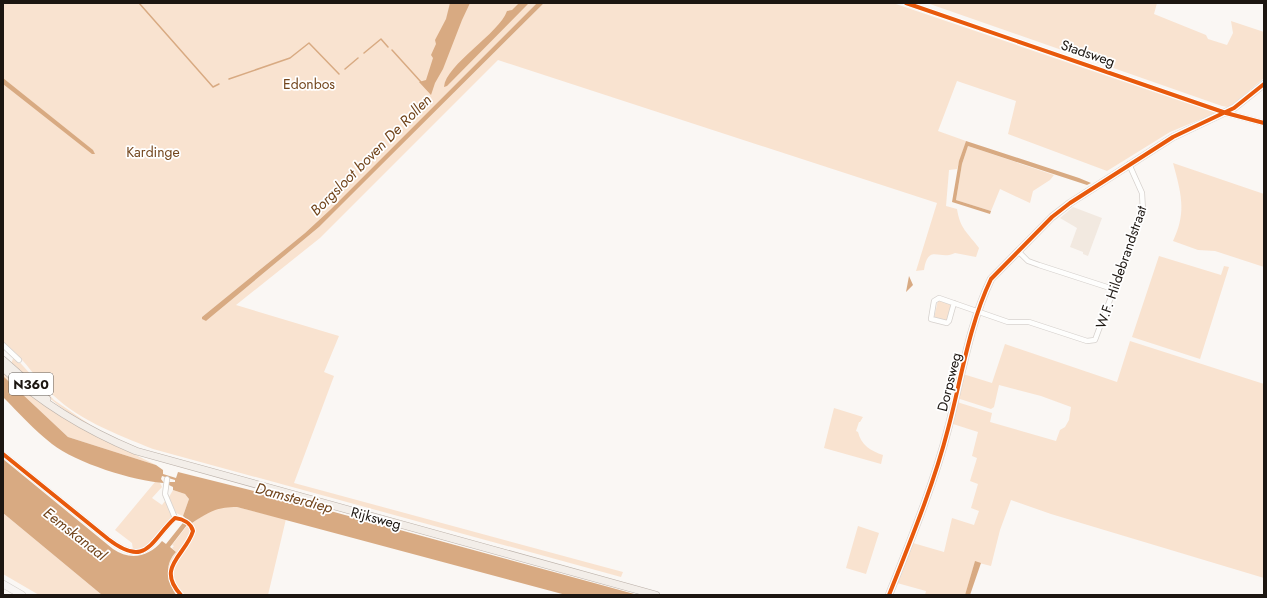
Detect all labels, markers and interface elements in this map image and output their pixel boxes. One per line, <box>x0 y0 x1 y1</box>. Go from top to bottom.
street label: Stadsweg <box>1058 34 1118 72</box>
park label: Edonbos <box>283 74 335 94</box>
water label: Borgsloot boven De Rollen <box>305 89 437 221</box>
park label: Kardinge <box>126 142 180 162</box>
street label: W.F. Hildebrandstraat <box>1091 202 1152 331</box>
street label: Dorpsweg <box>932 350 966 414</box>
road number: N360 <box>9 373 53 395</box>
water label: Damsterdiep <box>253 477 336 519</box>
water label: Eemskanaal <box>39 502 112 566</box>
street label: Rijksweg <box>349 502 403 534</box>

